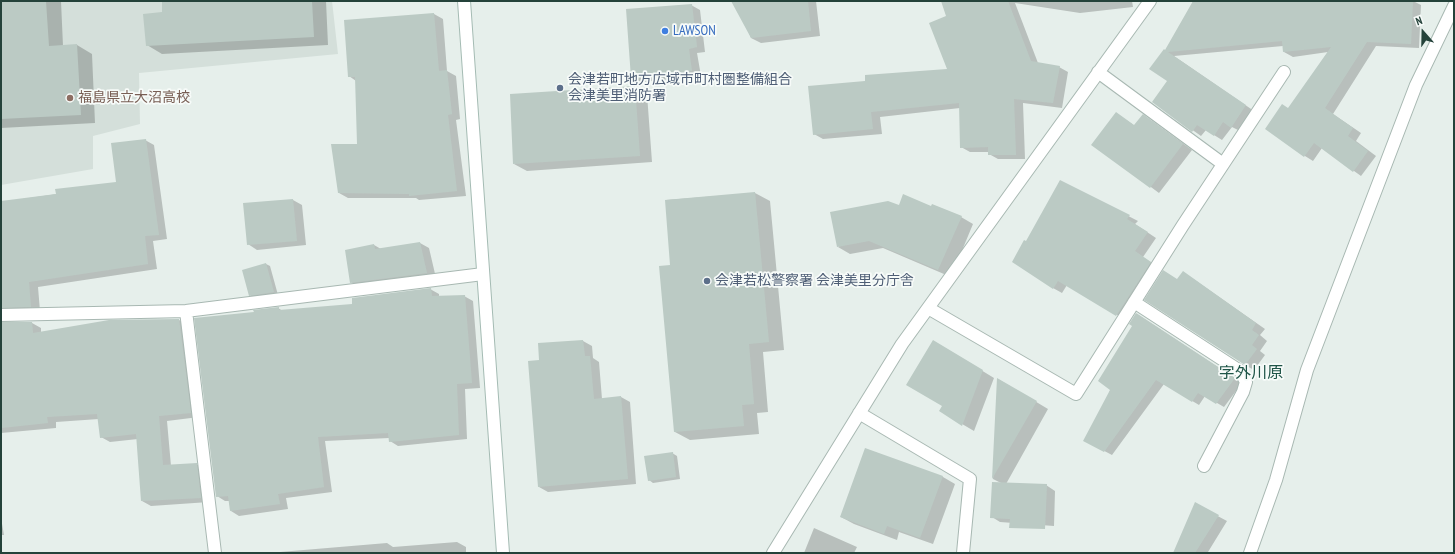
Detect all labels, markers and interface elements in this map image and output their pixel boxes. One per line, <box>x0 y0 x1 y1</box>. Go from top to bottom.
north arrow <box>1403 12 1443 52</box>
text: N <box>1414 13 1424 28</box>
place label: LAWSON <box>673 23 716 39</box>
marker: LAWSON <box>660 26 670 36</box>
place label: 会津若町地方広域市町村圏整備組合 会津美里消防署 <box>568 72 792 104</box>
marker: 会津若町地方広域市町村圏整備組合 会津美里消防署 <box>555 83 565 93</box>
place label: 福島県立大沼高校 <box>78 90 190 106</box>
marker: 福島県立大沼高校 <box>65 93 75 103</box>
place label: 会津若松警察署 会津美里分庁舎 <box>715 273 914 289</box>
marker: 会津若松警察署 会津美里分庁舎 <box>702 276 712 286</box>
district label: 字外川原 <box>1219 363 1283 383</box>

